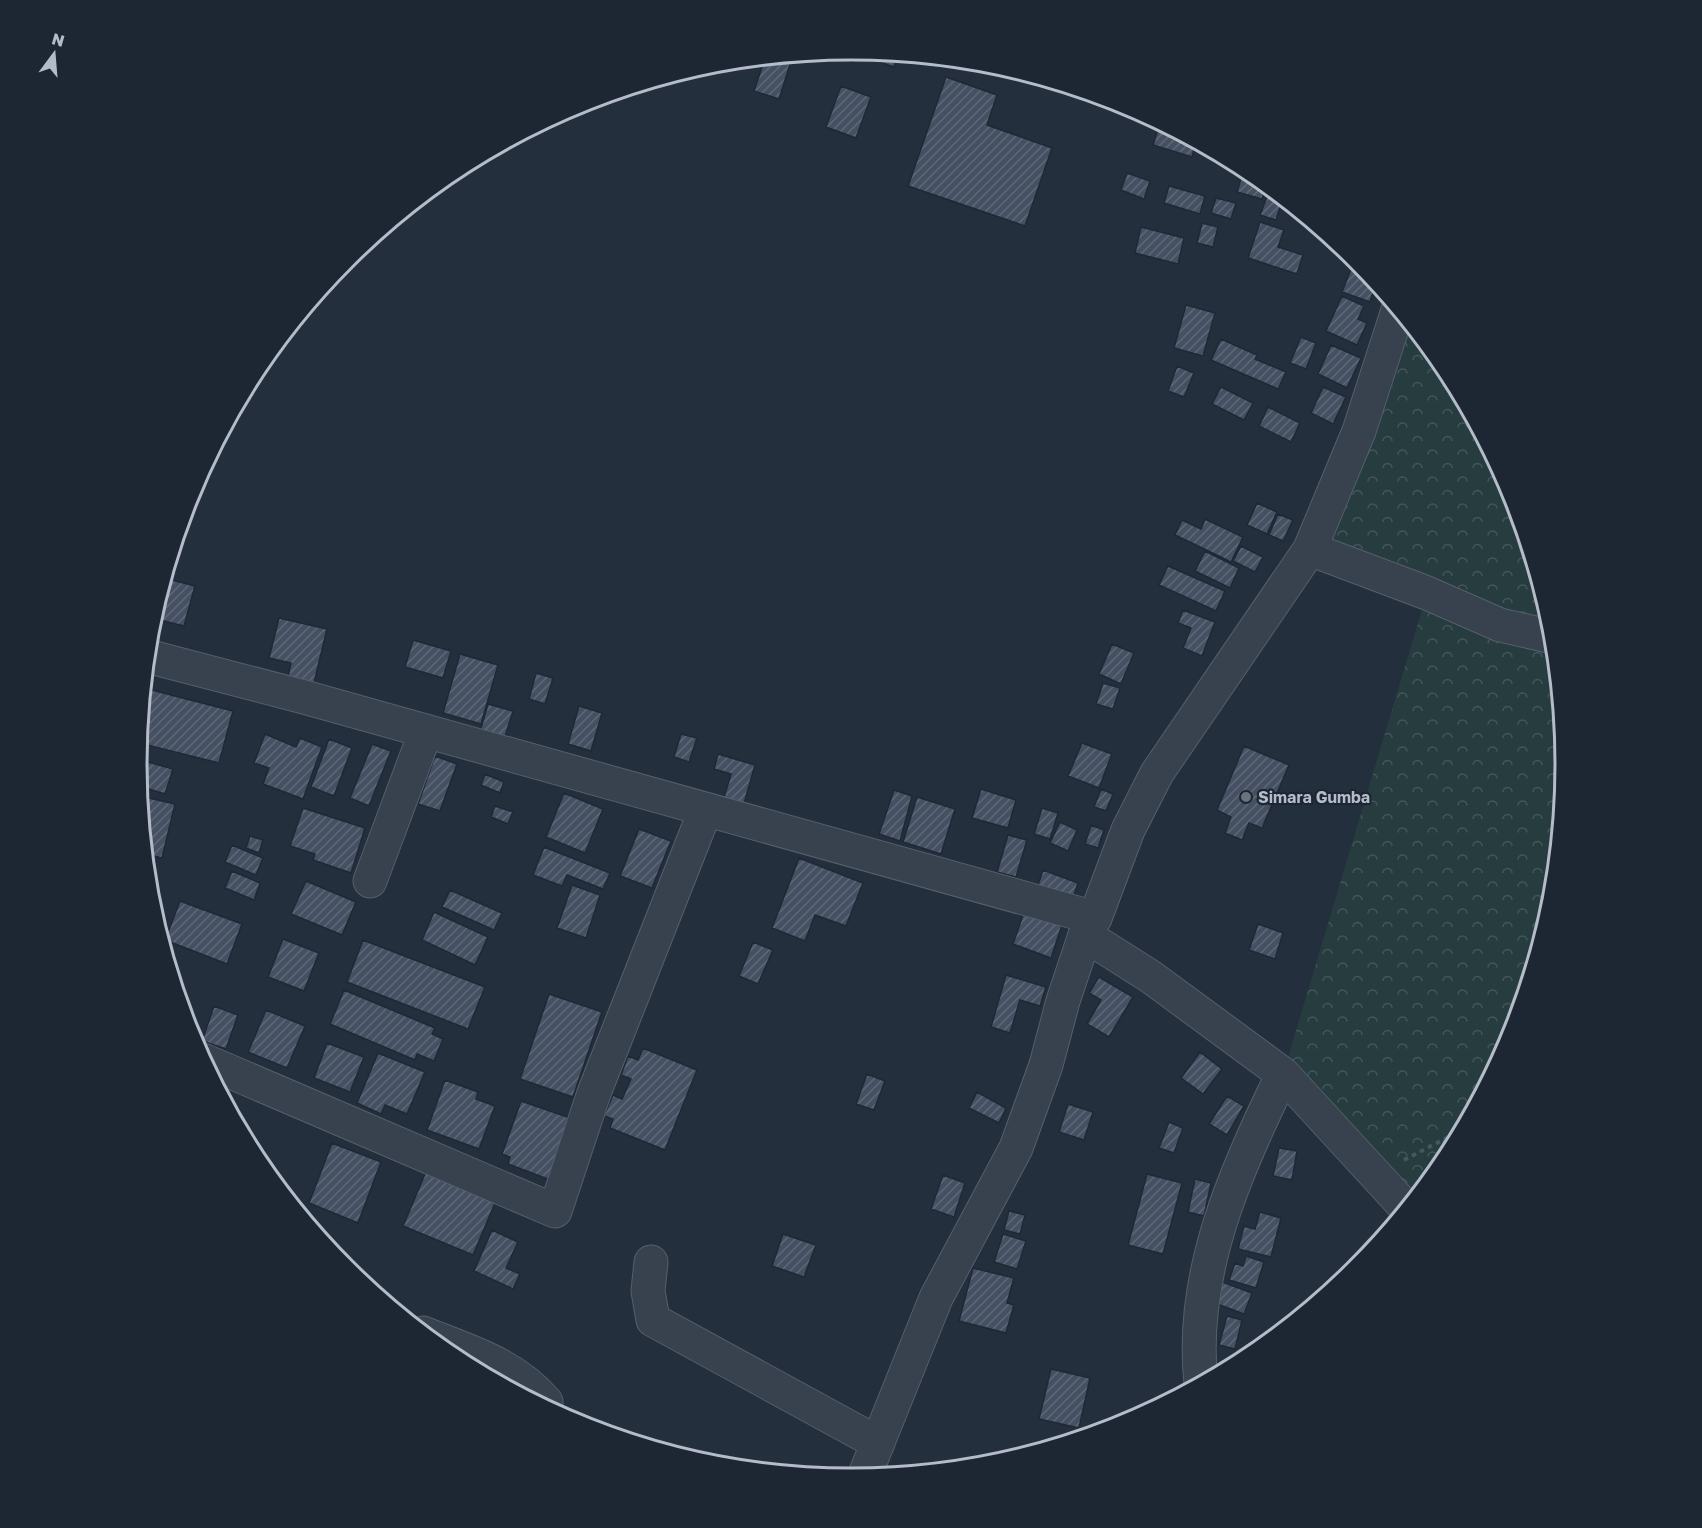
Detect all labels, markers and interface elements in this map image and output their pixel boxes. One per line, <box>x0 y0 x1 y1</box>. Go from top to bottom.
north arrow <box>24 24 84 84</box>
text: N <box>50 28 67 51</box>
place label: Simara Gumba <box>1258 787 1370 807</box>
marker: Simara Gumba <box>1239 790 1253 804</box>

